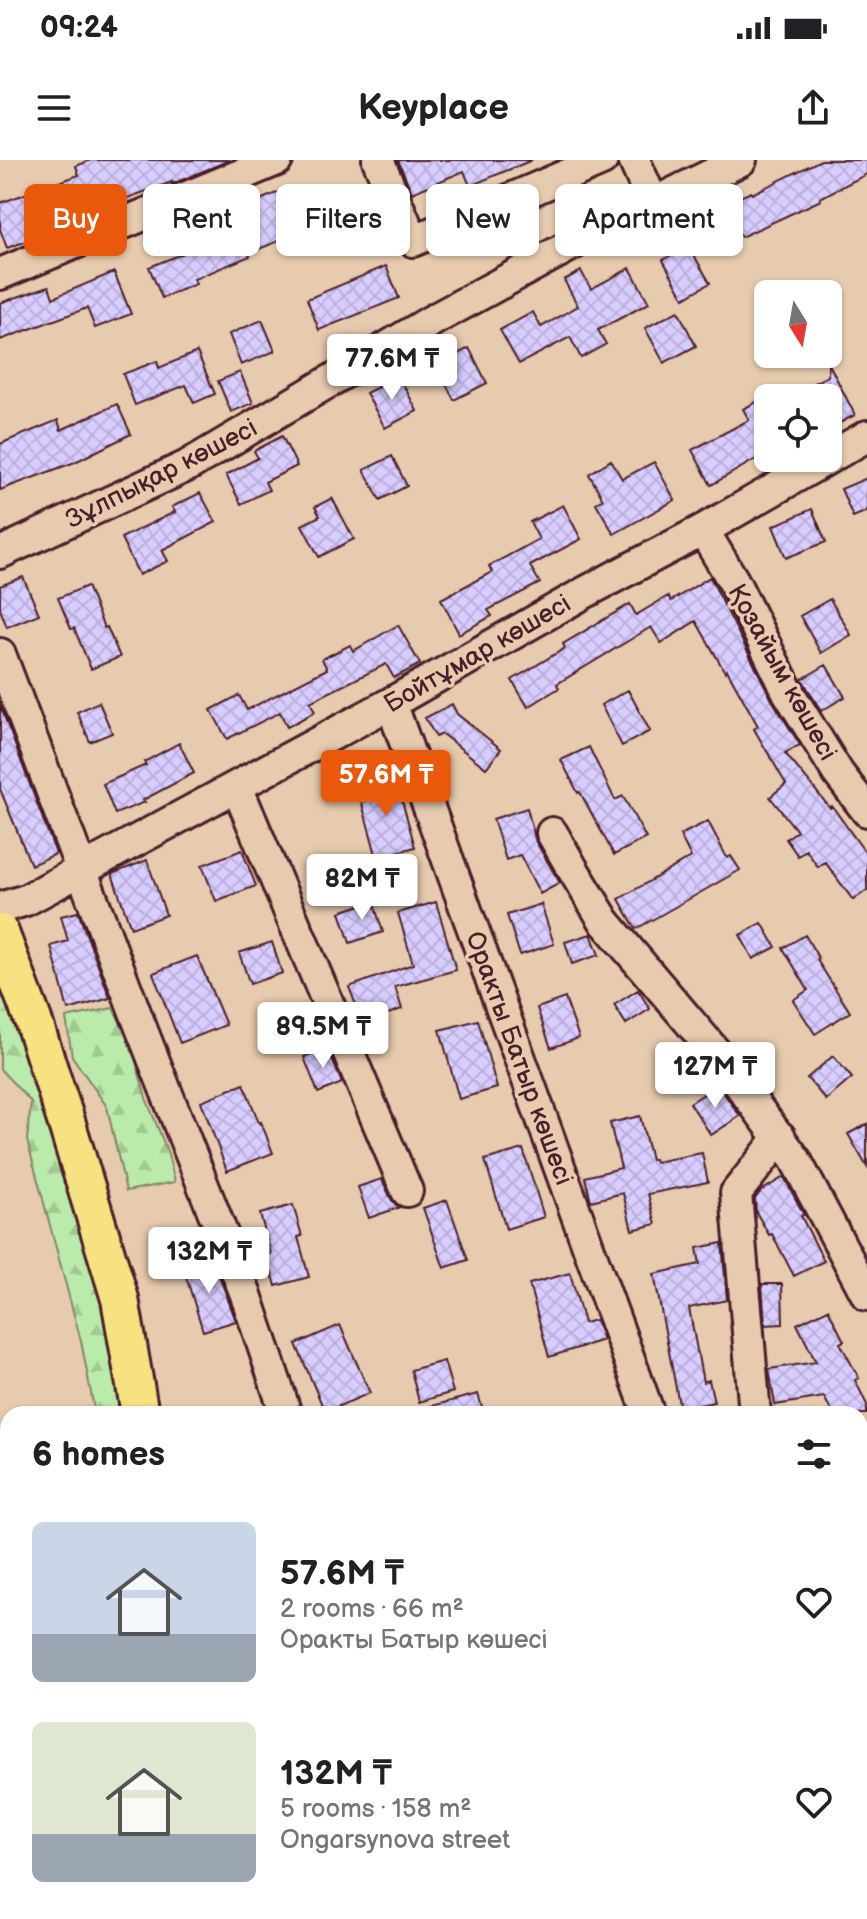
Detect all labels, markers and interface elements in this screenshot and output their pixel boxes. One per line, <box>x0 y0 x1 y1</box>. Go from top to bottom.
text: 09:24 <box>40 10 118 46</box>
icon: menu <box>32 86 76 130</box>
icon: share <box>791 86 835 130</box>
text: Keyplace <box>358 87 509 130</box>
chip: Buy <box>24 184 127 256</box>
chip: Rent <box>143 184 260 256</box>
chip: Filters <box>276 184 410 256</box>
chip: New <box>426 184 539 256</box>
chip: Apartment <box>555 184 743 256</box>
north arrow <box>754 280 842 368</box>
map controls <box>754 280 842 472</box>
pin: 77.6M ₸ <box>318 334 466 402</box>
text: 77.6M ₸ <box>345 344 439 375</box>
button: locate <box>754 384 842 472</box>
street label: Зұлпықар көшесі <box>61 413 263 536</box>
street label: Қозайым көшесі <box>720 579 843 766</box>
street label: Бойтұмар көшесі <box>379 588 576 720</box>
pin: 57.6M ₸ <box>312 750 460 818</box>
text: 57.6M ₸ <box>339 760 433 791</box>
pin: 82M ₸ <box>306 854 418 922</box>
text: 82M ₸ <box>325 864 399 895</box>
street label: Оракты Батыр көшесі <box>458 927 579 1190</box>
pin: 89.5M ₸ <box>249 1002 397 1070</box>
text: 89.5M ₸ <box>275 1012 371 1043</box>
pin: 127M ₸ <box>650 1042 780 1110</box>
text: 127M ₸ <box>673 1052 757 1083</box>
pin: 132M ₸ <box>144 1227 274 1295</box>
text: 132M ₸ <box>166 1237 252 1268</box>
icon: filters <box>792 1432 836 1476</box>
text: 6 homes <box>32 1434 165 1475</box>
text: 57.6M ₸ <box>280 1553 404 1594</box>
icon: home <box>96 1554 192 1650</box>
icon: heart <box>792 1580 836 1624</box>
text: 2 rooms · 66 m² <box>280 1594 464 1625</box>
text: Оракты Батыр көшесі <box>280 1625 548 1656</box>
text: 132M ₸ <box>280 1753 392 1794</box>
icon: home <box>96 1754 192 1850</box>
icon: heart <box>792 1780 836 1824</box>
text: 5 rooms · 158 m² <box>280 1794 472 1825</box>
text: Ongarsynova street <box>280 1825 510 1856</box>

